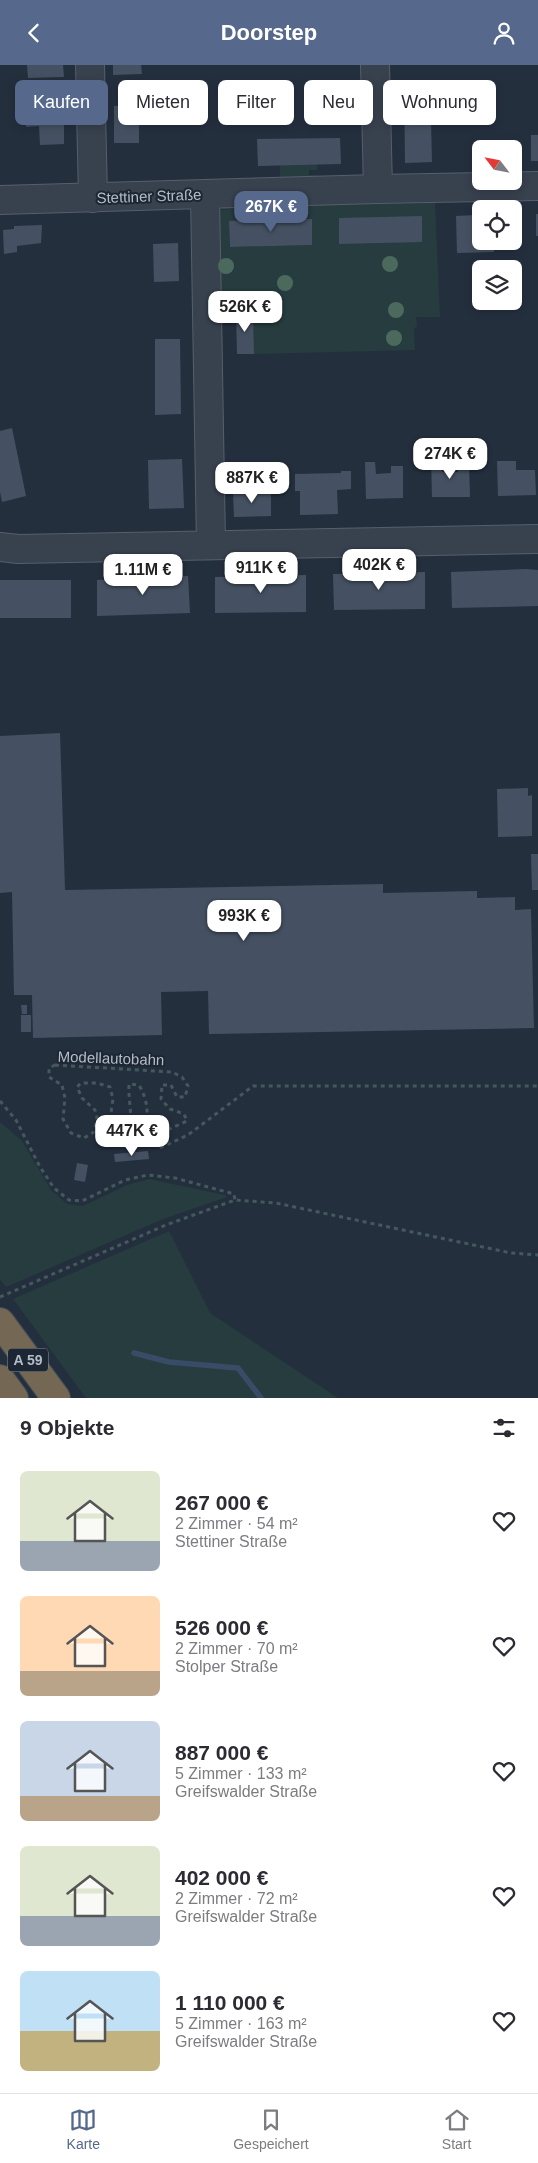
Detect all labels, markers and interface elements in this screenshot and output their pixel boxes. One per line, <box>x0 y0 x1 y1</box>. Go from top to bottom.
icon: back <box>20 19 48 47</box>
icon: person <box>490 19 518 47</box>
text: Doorstep <box>221 20 317 45</box>
chip: Kaufen <box>15 80 108 125</box>
chip: Mieten <box>118 80 208 125</box>
chip: Filter <box>218 80 294 125</box>
chip: Neu <box>304 80 373 125</box>
chip: Wohnung <box>383 80 496 125</box>
north arrow <box>472 140 522 190</box>
map controls <box>472 140 522 310</box>
street label: Stettiner Straße <box>96 186 202 206</box>
pin: 267K € <box>230 191 312 233</box>
text: 267K € <box>245 198 297 215</box>
button: locate <box>472 200 522 250</box>
button: layers <box>472 260 522 310</box>
pin: 526K € <box>204 291 286 333</box>
text: 526K € <box>219 298 271 315</box>
pin: 274K € <box>409 437 491 480</box>
text: 274K € <box>424 445 476 462</box>
pin: 887K € <box>211 461 293 504</box>
text: 887K € <box>226 469 278 486</box>
pin: 402K € <box>338 549 420 591</box>
pin: 911K € <box>220 551 302 594</box>
pin: 1.11M € <box>97 553 189 596</box>
text: 402K € <box>353 556 405 573</box>
text: 911K € <box>236 559 286 576</box>
text: 1.11M € <box>115 561 171 578</box>
pin: 993K € <box>203 899 285 942</box>
text: 993K € <box>218 907 270 924</box>
street label: Modellautobahn <box>57 1048 165 1068</box>
pin: 447K € <box>91 1115 173 1157</box>
text: 447K € <box>106 1122 158 1139</box>
road number: A 59 <box>8 1349 48 1371</box>
icon: filters <box>490 1414 518 1442</box>
text: 9 Objekte <box>20 1416 115 1439</box>
icon: home <box>60 1491 120 1551</box>
text: 267 000 € <box>175 1491 268 1514</box>
icon: heart <box>490 1507 518 1535</box>
text: 2 Zimmer · 54 m² <box>175 1515 298 1532</box>
text: Stettiner Straße <box>175 1533 287 1550</box>
icon: home <box>60 1616 120 1676</box>
text: 526 000 € <box>175 1616 268 1639</box>
icon: heart <box>490 1632 518 1660</box>
text: 2 Zimmer · 70 m² <box>175 1640 298 1657</box>
text: Stolper Straße <box>175 1658 278 1675</box>
icon: home <box>60 1741 120 1801</box>
text: 887 000 € <box>175 1741 268 1764</box>
icon: heart <box>490 1757 518 1785</box>
text: 5 Zimmer · 133 m² <box>175 1765 307 1782</box>
text: Greifswalder Straße <box>175 1783 317 1800</box>
icon: home <box>60 1866 120 1926</box>
text: 402 000 € <box>175 1866 268 1889</box>
icon: heart <box>490 1882 518 1910</box>
text: 2 Zimmer · 72 m² <box>175 1890 298 1907</box>
text: Greifswalder Straße <box>175 1908 317 1925</box>
icon: home <box>60 1991 120 2051</box>
text: 1 110 000 € <box>175 1991 285 2014</box>
icon: heart <box>490 2007 518 2035</box>
text: 5 Zimmer · 163 m² <box>175 2015 307 2032</box>
text: Greifswalder Straße <box>175 2033 317 2050</box>
tab: Karte <box>67 2106 100 2152</box>
tab: Gespeichert <box>233 2106 309 2152</box>
tab: Start <box>442 2106 471 2152</box>

